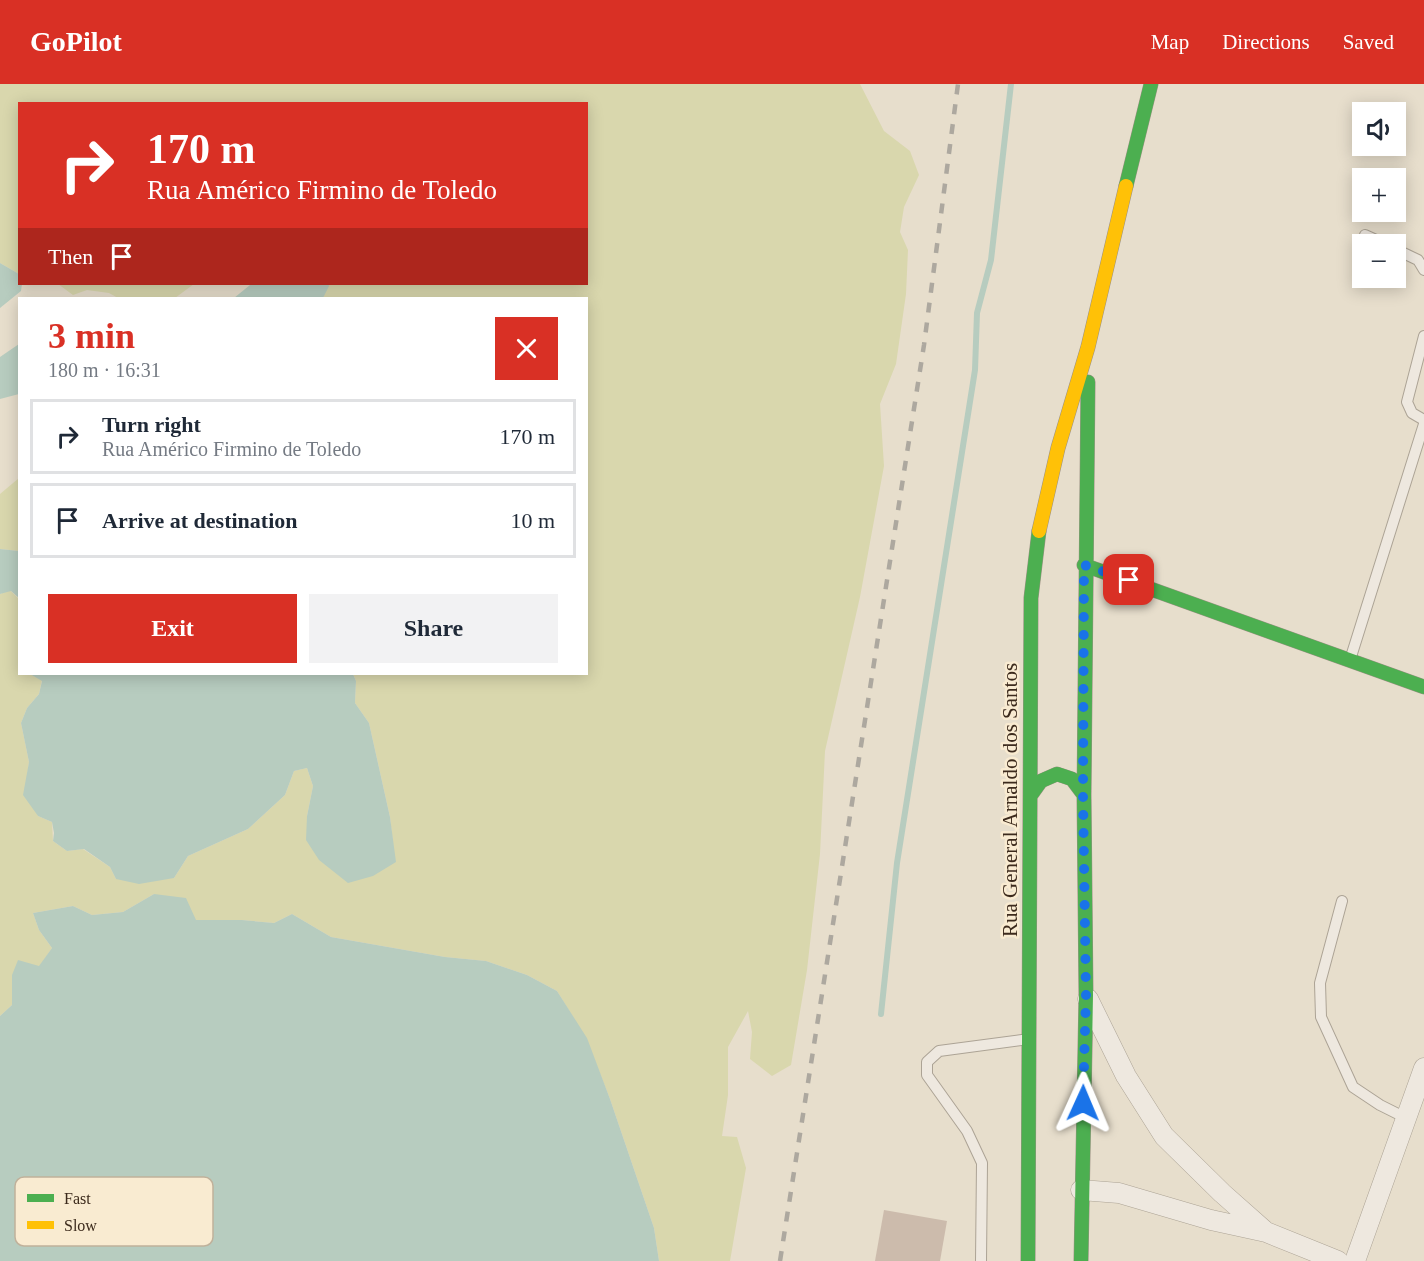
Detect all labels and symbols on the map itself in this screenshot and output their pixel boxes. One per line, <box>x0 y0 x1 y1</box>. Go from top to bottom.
pin <box>1103 554 1154 605</box>
street label: Rua General Arnaldo dos Santos <box>998 663 1022 937</box>
position arrow <box>1051 1071 1115 1135</box>
legend <box>15 1177 213 1246</box>
text: Fast <box>64 1190 91 1207</box>
text: Slow <box>64 1217 97 1234</box>

